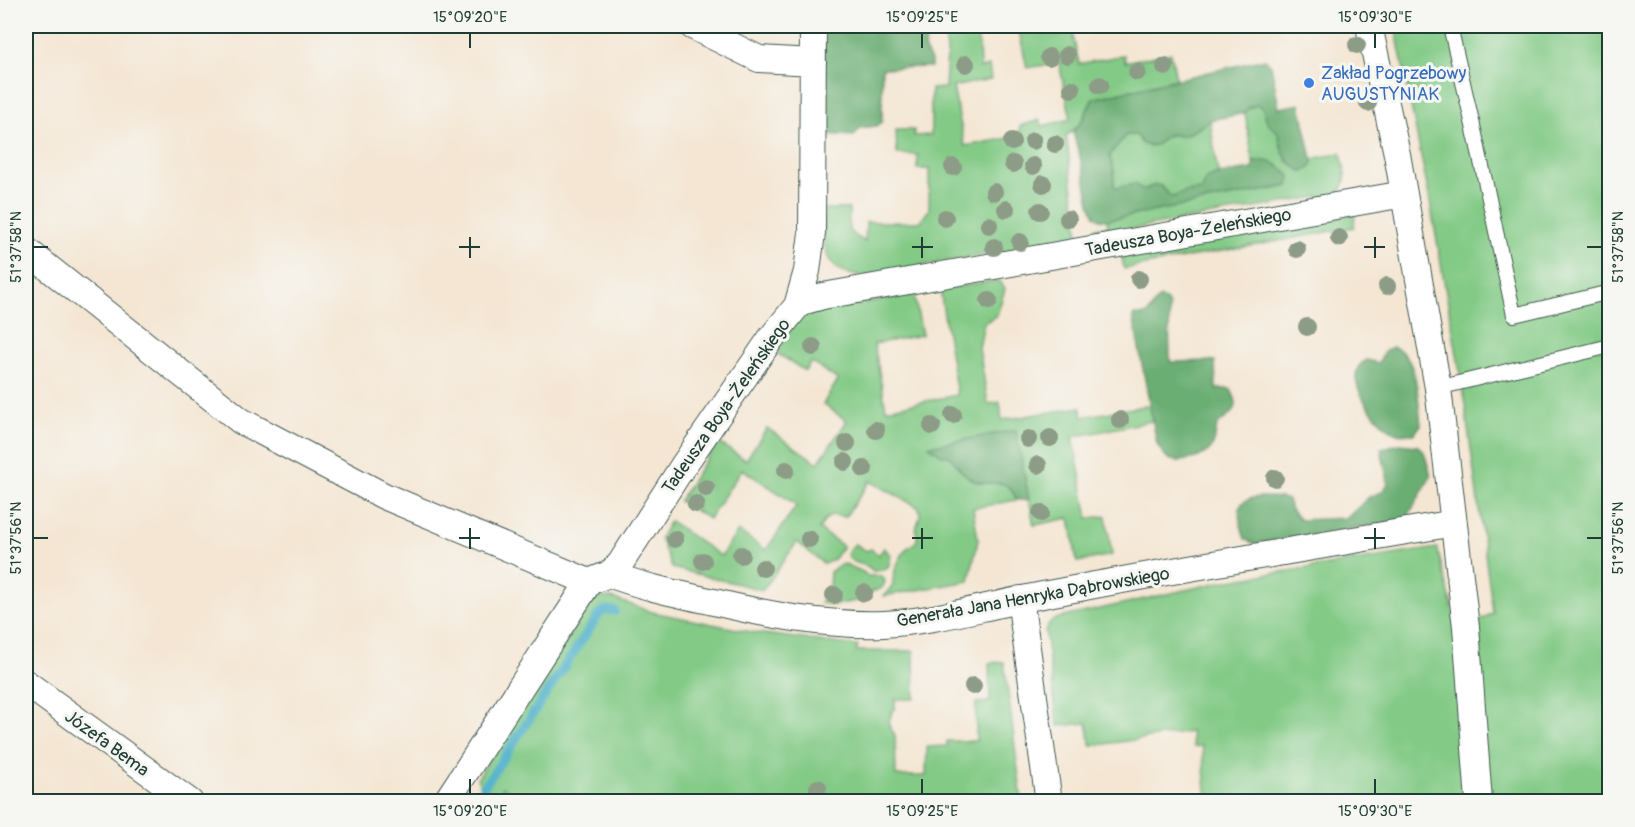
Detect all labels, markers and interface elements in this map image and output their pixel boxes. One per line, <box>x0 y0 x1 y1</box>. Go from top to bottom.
text: 15°09'20"E <box>433 8 507 27</box>
text: 15°09'25"E <box>886 8 958 27</box>
text: 15°09'30"E <box>1338 8 1412 27</box>
place label: Zakład Pogrzebowy AUGUSTYNIAK <box>1321 62 1467 106</box>
marker: Zakład Pogrzebowy AUGUSTYNIAK <box>1302 76 1316 90</box>
street label: Tadeusza Boya-Żeleńskiego <box>1083 203 1293 262</box>
text: 51°37'58"N <box>7 211 26 283</box>
text: 51°37'58"N <box>1609 211 1628 283</box>
street label: Tadeusza Boya-Żeleńskiego <box>657 314 796 499</box>
text: 51°37'56"N <box>7 502 26 574</box>
text: 51°37'56"N <box>1609 502 1628 574</box>
street label: Generała Jana Henryka Dąbrowskiego <box>895 562 1172 633</box>
street label: Józefa Bema <box>60 705 153 782</box>
text: 15°09'20"E <box>433 802 507 821</box>
text: 15°09'25"E <box>886 802 958 821</box>
text: 15°09'30"E <box>1338 802 1412 821</box>

